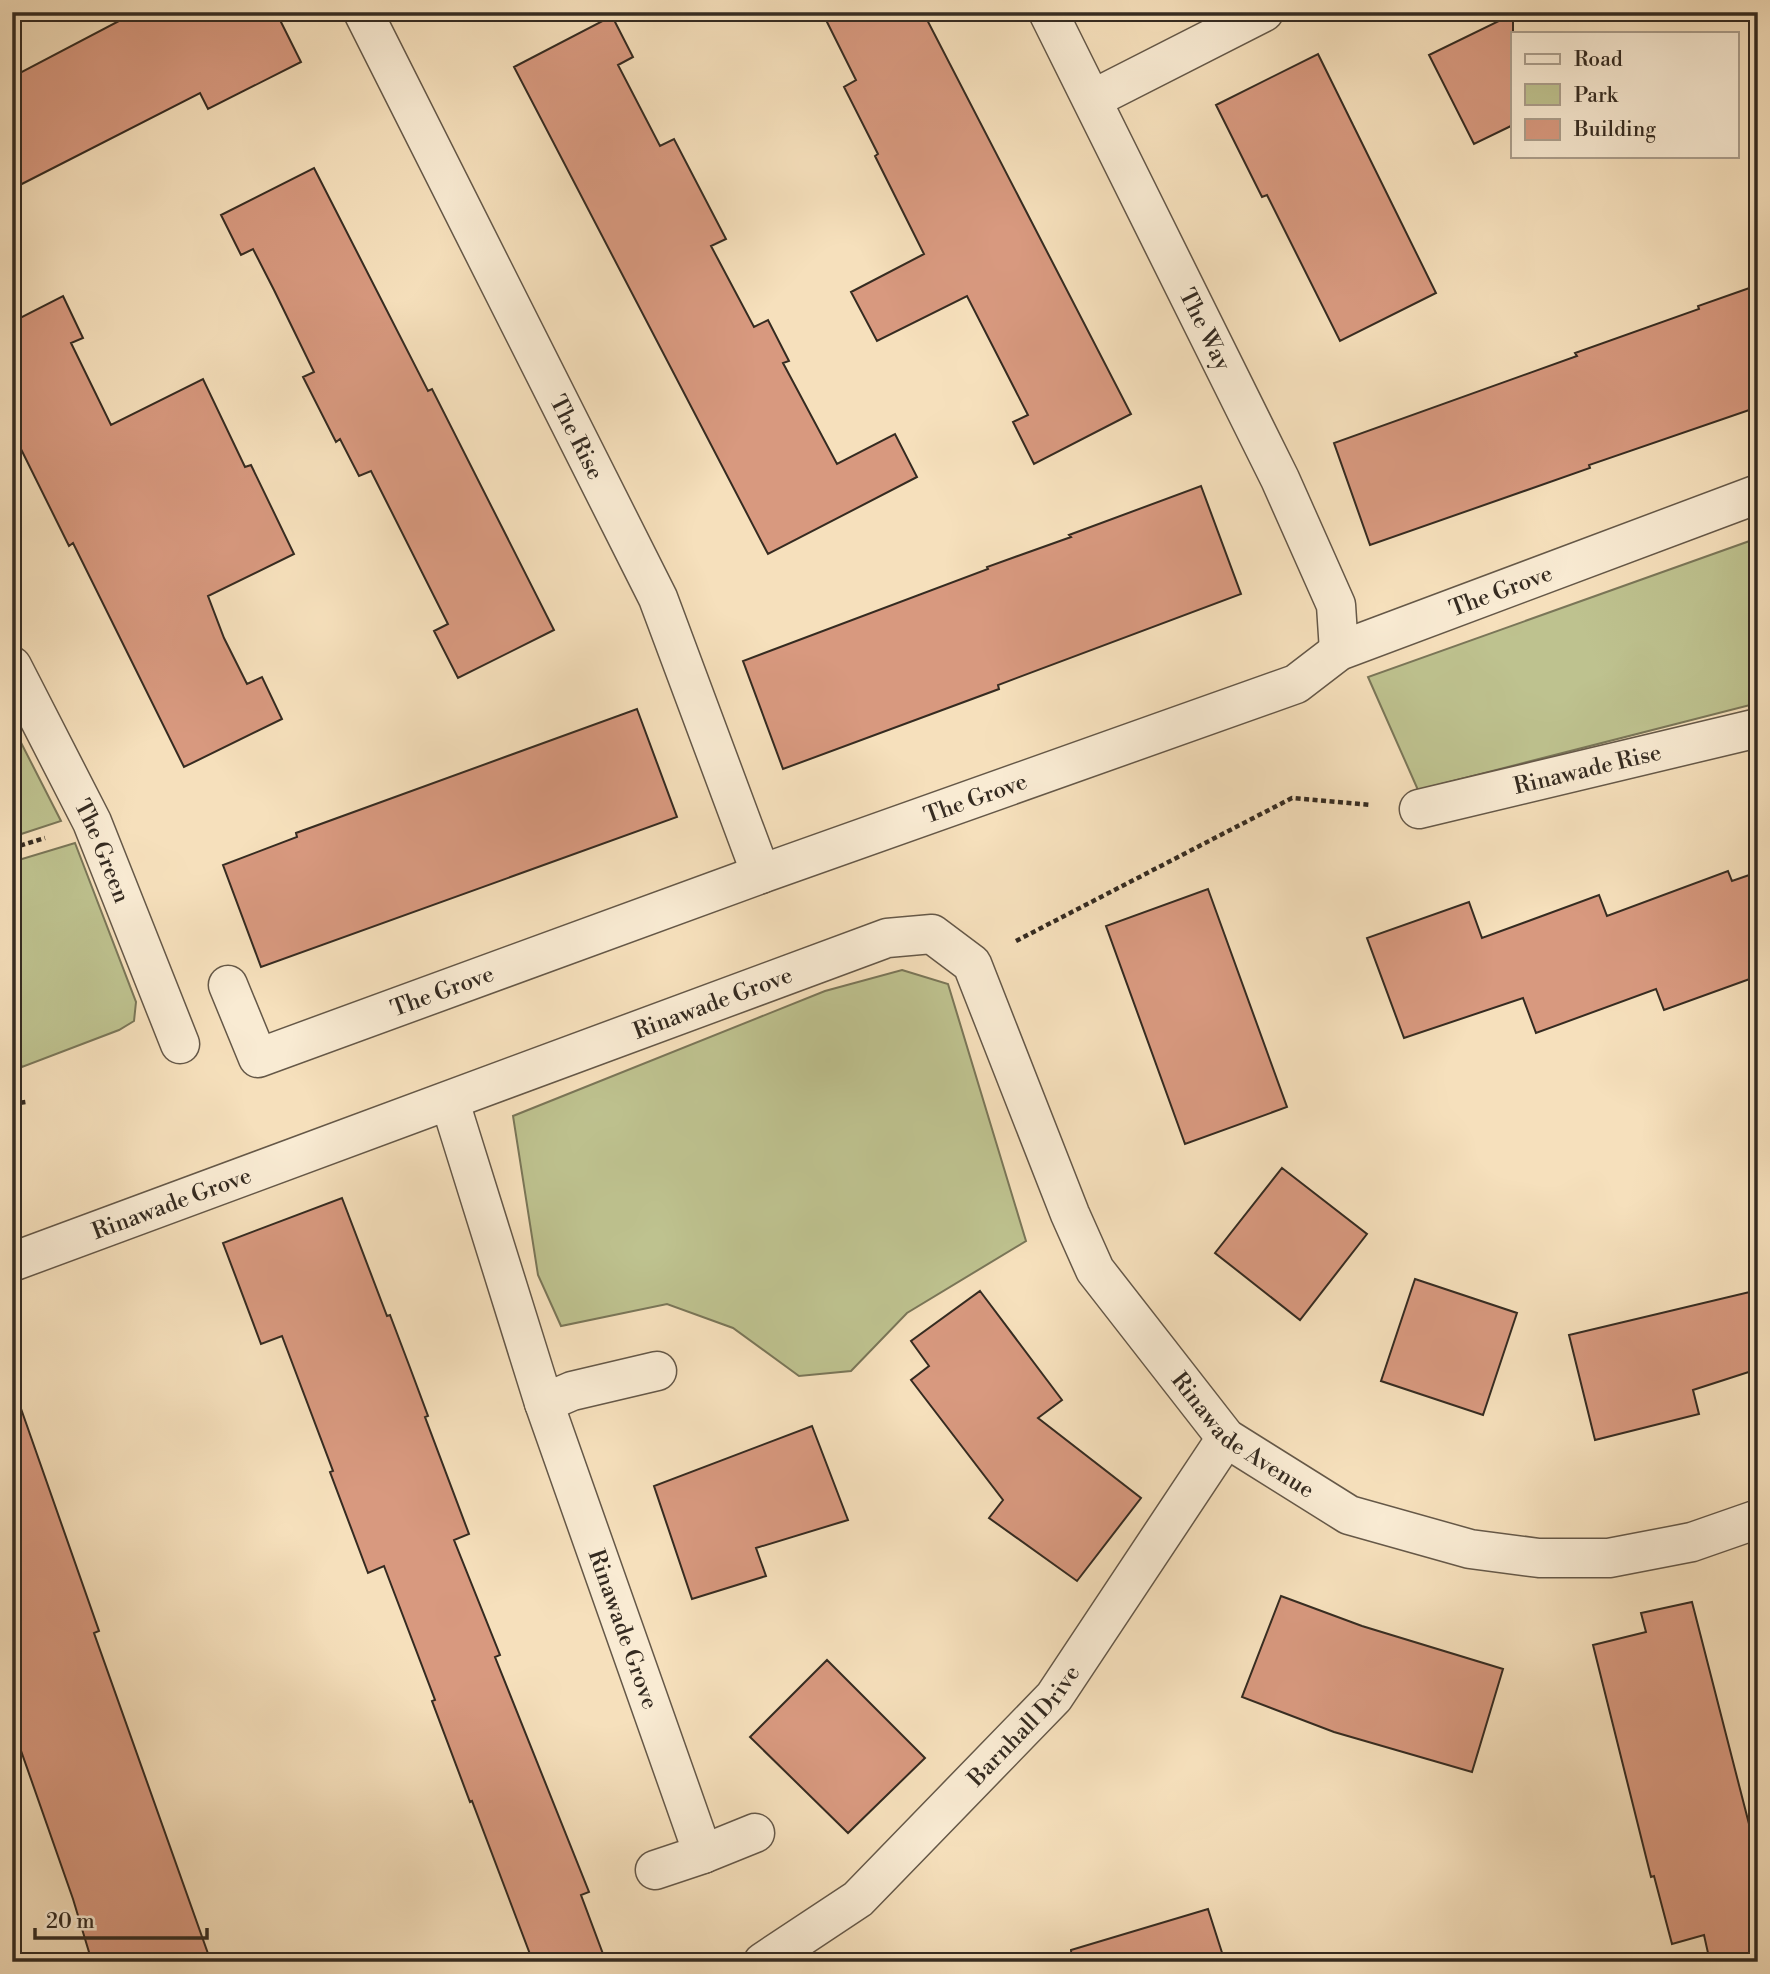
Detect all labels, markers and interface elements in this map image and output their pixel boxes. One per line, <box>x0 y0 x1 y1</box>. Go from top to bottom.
legend <box>1511 32 1738 158</box>
text: Road <box>1574 47 1623 73</box>
text: Park <box>1574 83 1619 109</box>
text: Building <box>1573 117 1656 143</box>
street label: The Way <box>1173 284 1237 376</box>
street label: The Rise <box>543 391 609 485</box>
street label: The Grove <box>1446 559 1556 623</box>
street label: Rinawade Rise <box>1511 739 1664 801</box>
street label: The Grove <box>920 768 1031 830</box>
street label: The Green <box>68 795 136 907</box>
street label: The Grove <box>387 960 498 1023</box>
street label: Rinawade Grove <box>629 961 796 1046</box>
street label: Rinawade Grove <box>88 1162 255 1246</box>
street label: Rinawade Avenue <box>1165 1367 1319 1505</box>
street label: Rinawade Grove <box>582 1546 664 1713</box>
street label: Barnhall Drive <box>961 1660 1086 1793</box>
scale bar <box>35 1897 206 1941</box>
text: 20 m <box>46 1909 95 1935</box>

